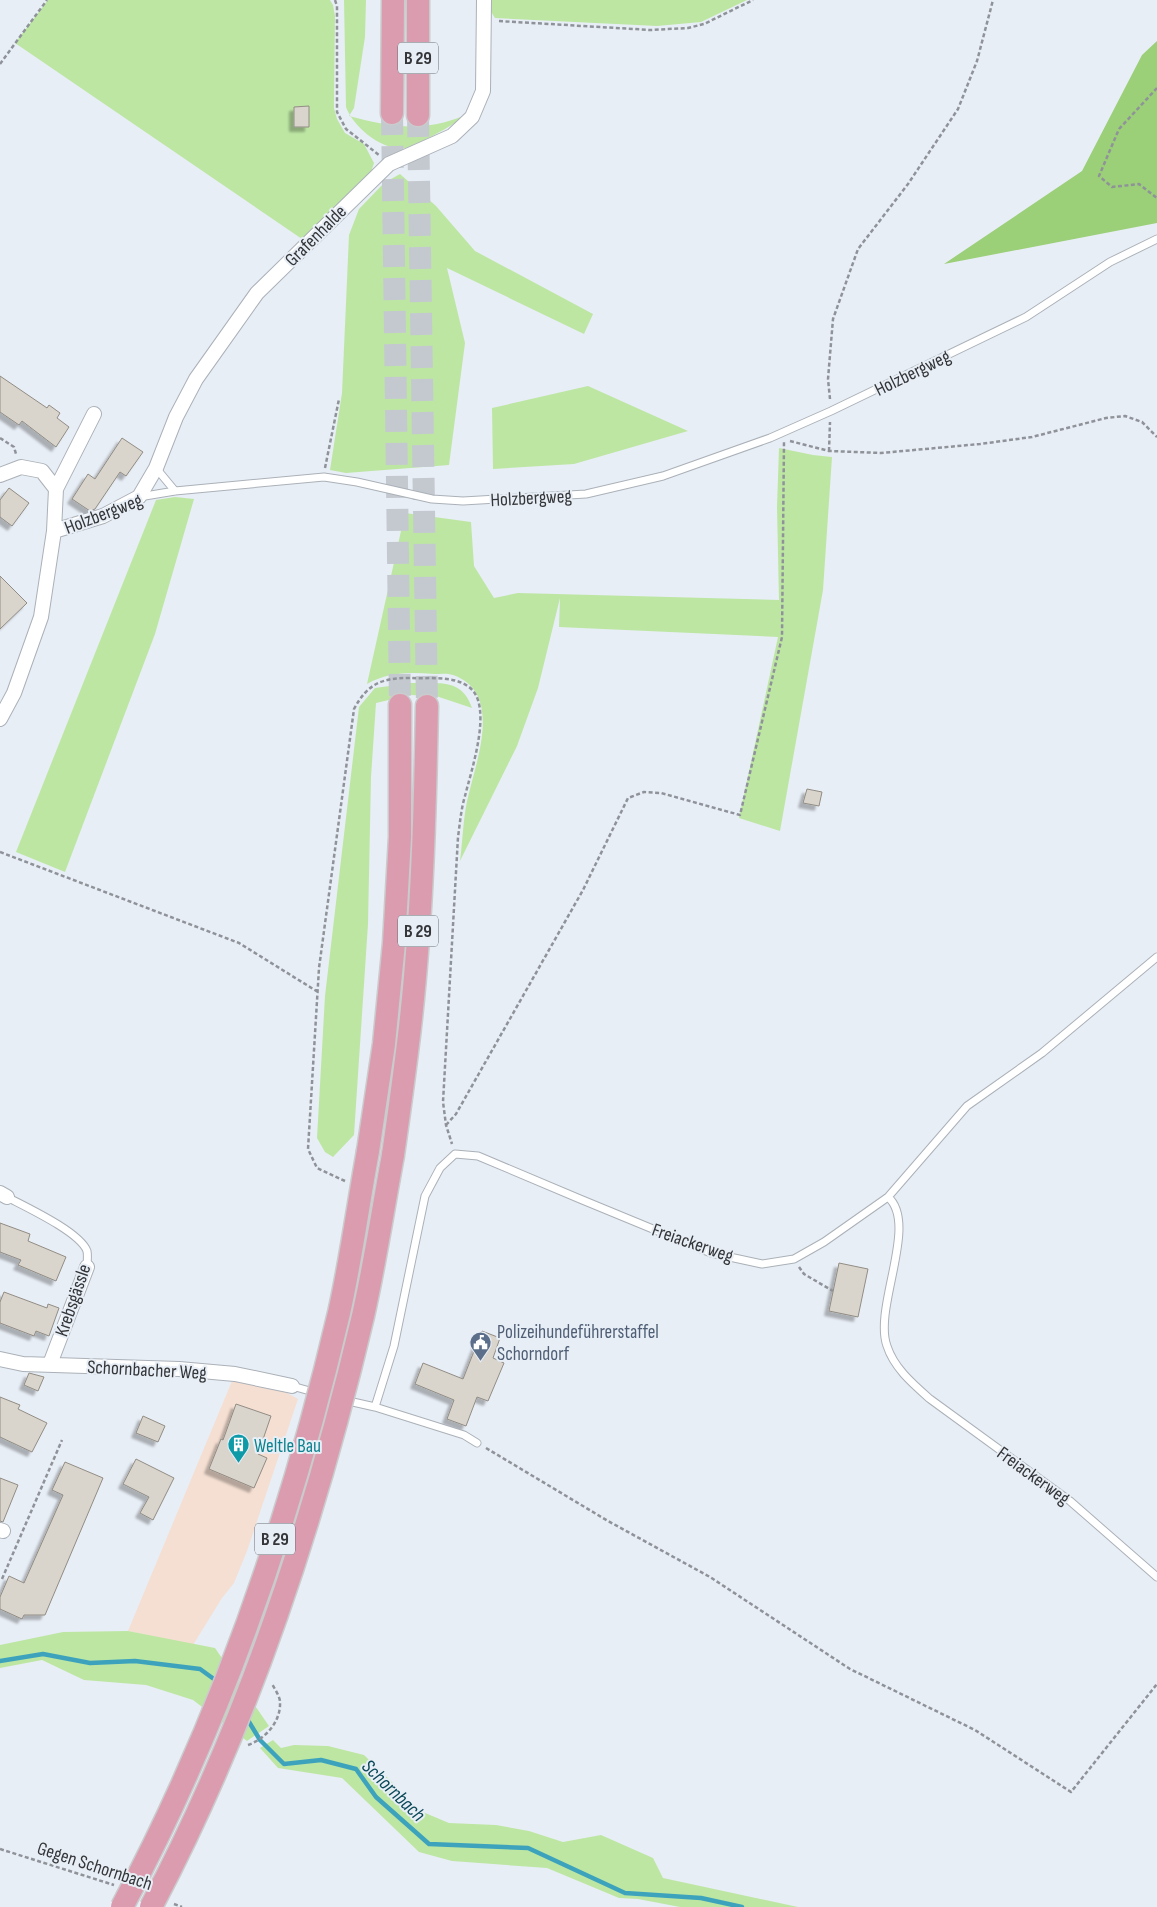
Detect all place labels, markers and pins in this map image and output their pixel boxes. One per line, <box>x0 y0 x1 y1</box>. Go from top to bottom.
place label: Polizeihundeführerstaffel Schorndorf <box>497 1321 659 1366</box>
public building icon: Polizeihundeführerstaffel Schorndorf <box>469 1330 493 1361</box>
building icon: Weltle Bau <box>226 1433 250 1464</box>
place label: Weltle Bau <box>254 1435 321 1458</box>

